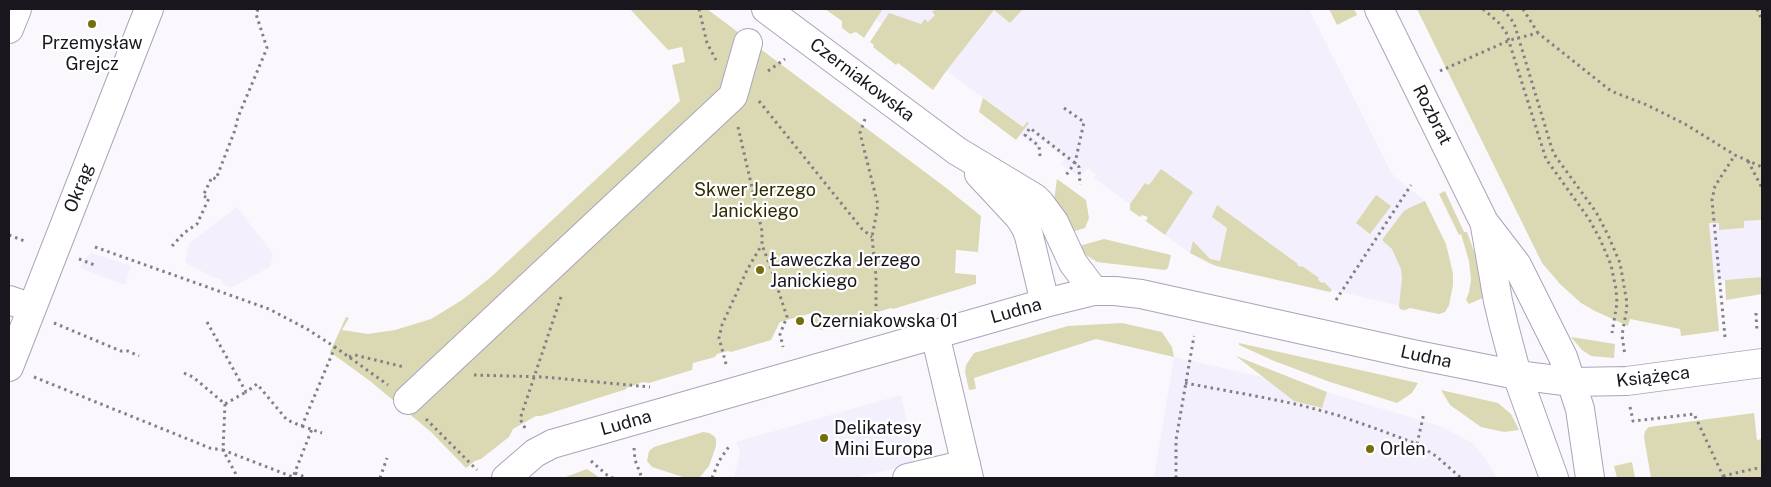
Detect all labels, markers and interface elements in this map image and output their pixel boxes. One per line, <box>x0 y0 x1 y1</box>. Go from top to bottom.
marker: Przemysław Grejcz <box>86 18 98 30</box>
place label: Przemysław Grejcz <box>42 32 142 74</box>
street label: Czerniakowska <box>805 34 919 126</box>
street label: Rozbrat <box>1408 81 1456 149</box>
street label: Okrąg <box>60 160 98 216</box>
park label: Skwer Jerzego Janickiego <box>694 179 816 222</box>
place label: Ławeczka Jerzego Janickiego <box>770 249 920 292</box>
marker: Ławeczka Jerzego Janickiego <box>754 264 766 276</box>
street label: Ludna <box>988 293 1044 329</box>
place label: Czerniakowska 01 <box>810 310 958 332</box>
marker: Czerniakowska 01 <box>794 315 806 327</box>
street label: Ludna <box>1398 341 1454 373</box>
street label: Książęca <box>1615 362 1691 392</box>
street label: Ludna <box>598 405 654 441</box>
place label: Delikatesy Mini Europa <box>834 417 933 459</box>
marker: Delikatesy Mini Europa <box>818 432 830 444</box>
place label: Orlen <box>1380 438 1426 460</box>
marker: Orlen <box>1364 443 1376 455</box>

